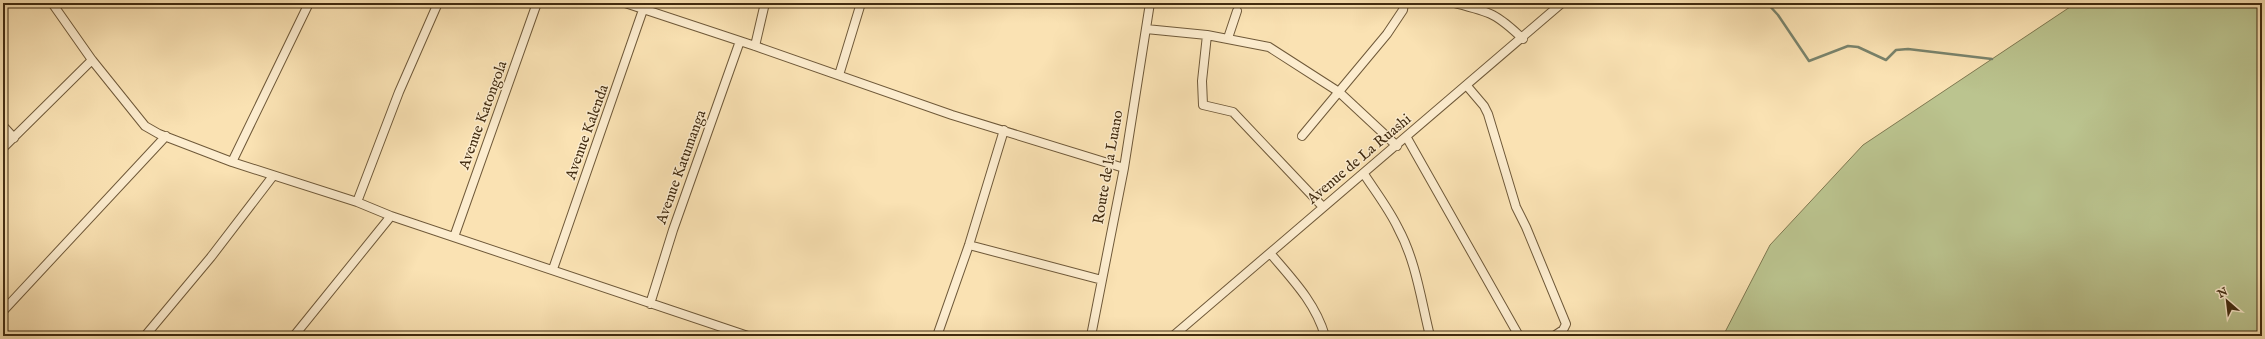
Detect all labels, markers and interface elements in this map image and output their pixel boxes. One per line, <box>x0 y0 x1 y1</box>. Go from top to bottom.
street label: Avenue Katongola <box>454 58 512 173</box>
street label: Avenue Kalenda <box>561 81 613 183</box>
street label: Avenue Katumanga <box>651 107 711 228</box>
street label: Route de la Luano <box>1089 108 1127 226</box>
street label: Avenue de La Ruashi <box>1302 110 1415 209</box>
north arrow <box>2207 281 2247 321</box>
text: N <box>2214 284 2231 302</box>

